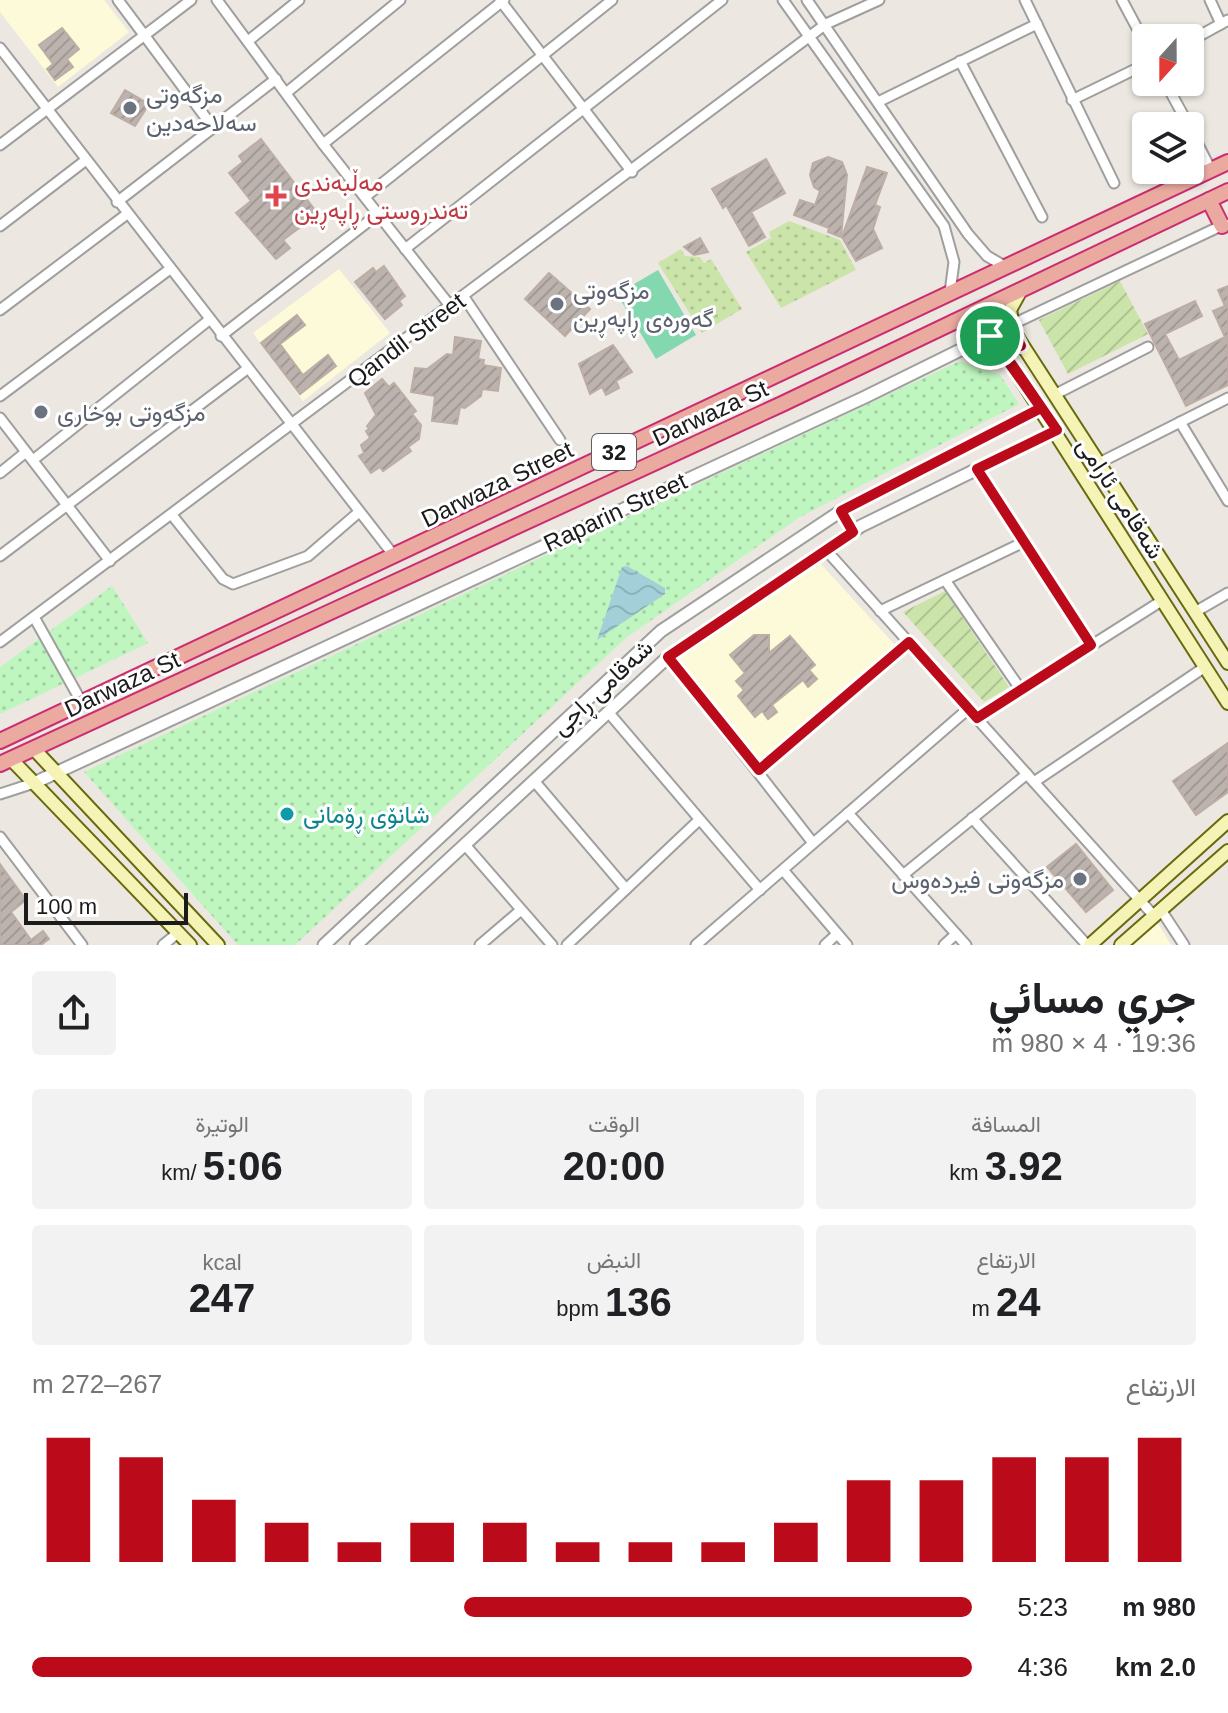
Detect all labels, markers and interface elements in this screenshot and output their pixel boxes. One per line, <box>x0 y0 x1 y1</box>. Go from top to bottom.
north arrow <box>1132 24 1204 96</box>
map controls <box>1132 24 1204 184</box>
place label: مزگەوتی سەلاحەدین <box>146 81 257 137</box>
marker: مزگەوتی سەلاحەدین <box>121 99 139 117</box>
button: layers <box>1132 112 1204 184</box>
place label: مەڵبەندی تەندروستی ڕاپەڕین <box>294 168 468 230</box>
marker: مەڵبەندی تەندروستی ڕاپەڕین <box>265 185 287 207</box>
place label: مزگەوتی گەورەی ڕاپەڕین <box>573 277 714 338</box>
street label: Qandil Street <box>342 287 470 393</box>
marker: مزگەوتی گەورەی ڕاپەڕین <box>548 295 566 313</box>
pin <box>956 302 1024 370</box>
icon: arrive <box>968 314 1012 358</box>
street label: Darwaza St <box>648 374 772 451</box>
place label: مزگەوتی بوخاری <box>57 399 205 428</box>
marker: مزگەوتی بوخاری <box>32 403 50 421</box>
street label: شەقامی ئارامی <box>1070 432 1170 565</box>
road number: 32 <box>592 434 636 470</box>
street label: Darwaza Street <box>417 435 578 532</box>
street label: Raparin Street <box>539 467 691 557</box>
street label: شەقامی ڕاجی <box>546 634 662 745</box>
street label: Darwaza St <box>60 645 184 722</box>
place label: شانۆی ڕۆمانی <box>303 801 430 834</box>
marker: شانۆی ڕۆمانی <box>278 805 296 823</box>
place label: مزگەوتی فیردەوس <box>891 866 1064 895</box>
marker: مزگەوتی فیردەوس <box>1071 870 1089 888</box>
scale bar <box>24 889 188 925</box>
text: 100 m <box>36 894 97 919</box>
button: share <box>32 971 116 1055</box>
text: جري مسائي <box>989 973 1196 1022</box>
text: 19:36 · 4 × 980 m <box>991 1028 1196 1058</box>
text: الوتيرة <box>195 1112 249 1137</box>
text: الوقت <box>588 1112 640 1137</box>
text: المسافة <box>971 1112 1041 1137</box>
text: 5:06 <box>203 1144 283 1188</box>
text: 20:00 <box>563 1144 665 1188</box>
text: 3.92 <box>985 1144 1063 1188</box>
text: /km <box>161 1160 203 1185</box>
text: km <box>949 1160 985 1185</box>
text: النبض <box>587 1248 641 1273</box>
text: الارتفاع <box>976 1248 1036 1273</box>
text: kcal <box>202 1250 242 1275</box>
text: 247 <box>189 1276 255 1320</box>
text: 136 <box>605 1280 672 1324</box>
text: 24 <box>996 1280 1040 1324</box>
text: bpm <box>556 1296 605 1321</box>
text: m <box>972 1296 996 1321</box>
text: 267–272 m <box>32 1369 162 1399</box>
text: الارتفاع <box>1125 1372 1196 1402</box>
text: 5:23 <box>1017 1592 1068 1622</box>
text: 980 m <box>1122 1592 1196 1622</box>
text: 4:36 <box>1017 1652 1068 1682</box>
text: 2.0 km <box>1115 1652 1196 1682</box>

